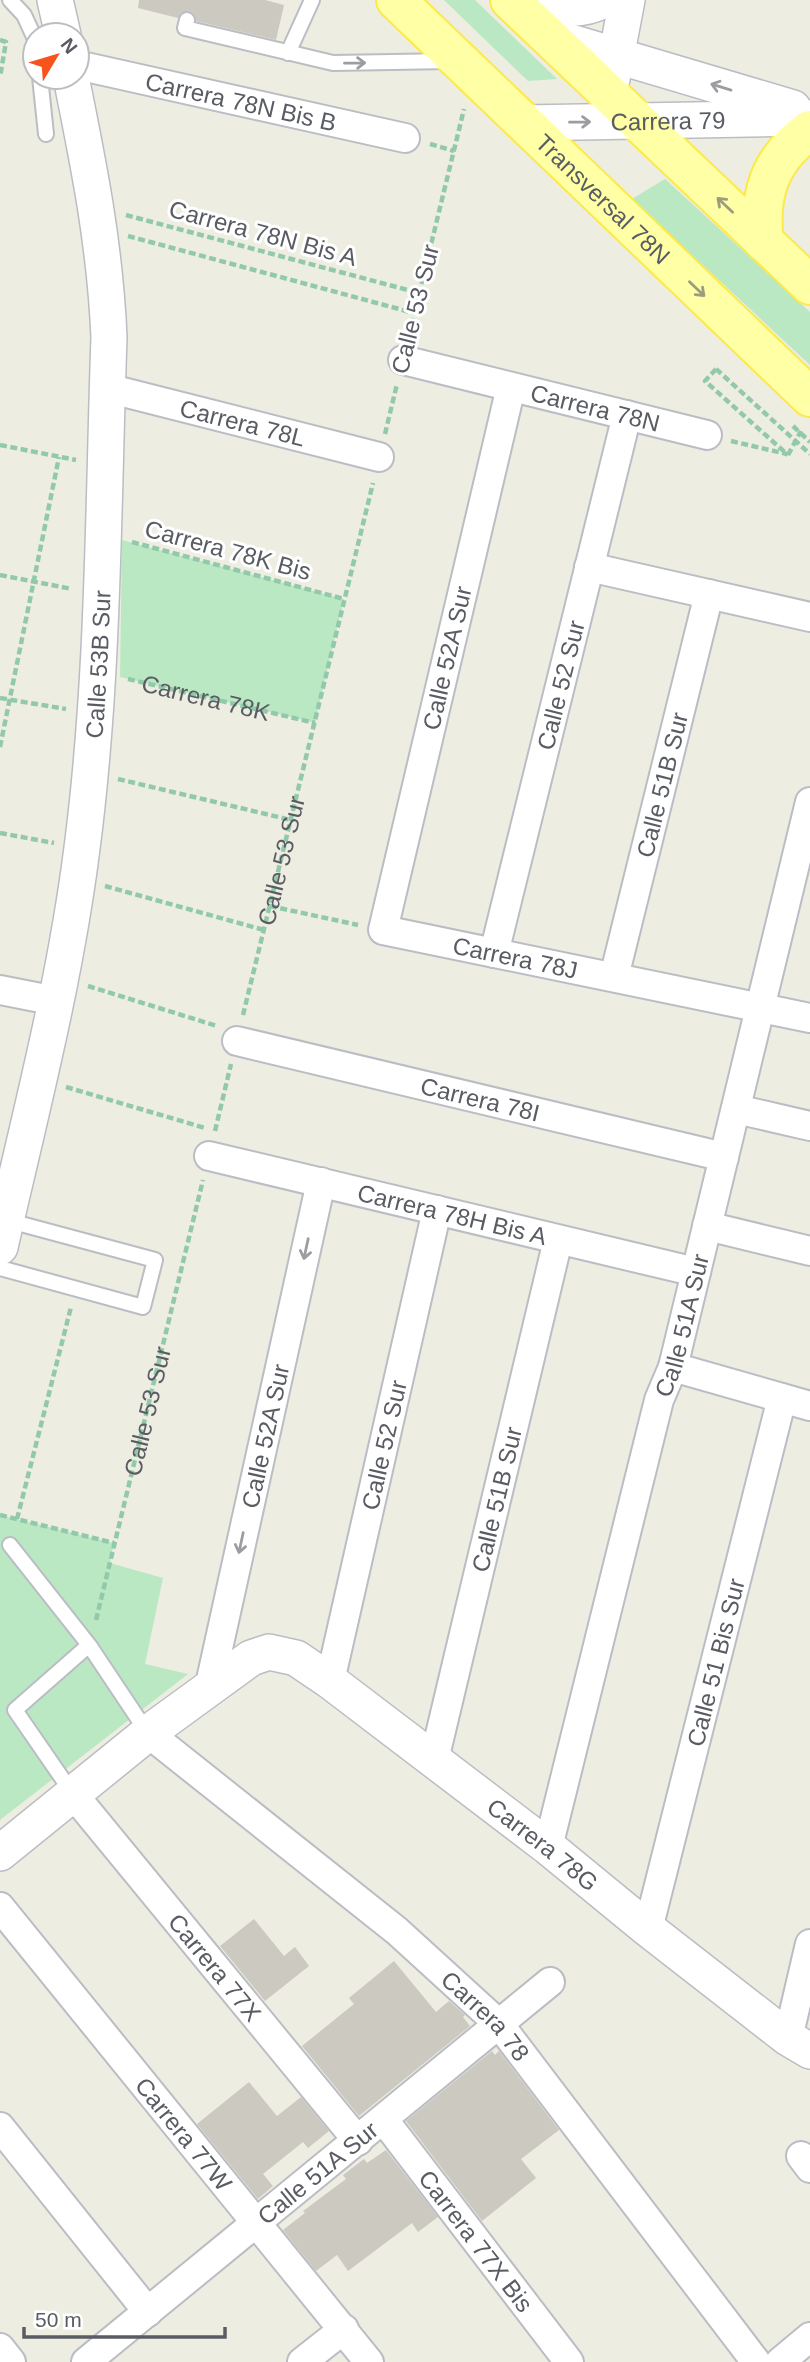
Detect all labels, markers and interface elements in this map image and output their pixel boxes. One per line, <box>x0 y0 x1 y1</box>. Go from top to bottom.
north arrow <box>21 21 91 91</box>
text: N <box>57 34 82 58</box>
one-way arrow <box>343 56 366 69</box>
street label: Carrera 78N Bis B <box>143 67 339 136</box>
one-way arrow <box>710 79 732 92</box>
street label: Carrera 79 <box>610 106 726 135</box>
one-way arrow <box>569 115 592 129</box>
street label: Transversal 78N <box>531 128 676 269</box>
street label: Carrera 78N Bis A <box>166 195 360 271</box>
one-way arrow <box>717 196 734 213</box>
street label: Calle 53 Sur <box>386 242 444 376</box>
one-way arrow <box>688 280 705 297</box>
street label: Carrera 78N <box>528 378 663 436</box>
street label: Carrera 78L <box>177 394 308 451</box>
street label: Carrera 78K Bis <box>142 515 314 585</box>
street label: Calle 52A Sur <box>417 583 477 733</box>
street label: Calle 53B Sur <box>80 590 115 739</box>
street label: Calle 52 Sur <box>531 618 589 752</box>
street label: Carrera 78K <box>139 669 273 725</box>
street label: Calle 51B Sur <box>631 710 693 860</box>
street label: Calle 53 Sur <box>252 793 310 928</box>
street label: Carrera 78J <box>451 931 580 983</box>
street label: Carrera 78I <box>418 1072 542 1126</box>
street label: Carrera 78H Bis A <box>355 1178 549 1249</box>
one-way arrow <box>299 1237 313 1260</box>
street label: Calle 51A Sur <box>649 1251 713 1401</box>
street label: Calle 53 Sur <box>118 1344 176 1479</box>
street label: Calle 52A Sur <box>236 1361 294 1511</box>
street label: Calle 52 Sur <box>356 1378 411 1512</box>
street label: Calle 51B Sur <box>466 1424 526 1575</box>
one-way arrow <box>234 1531 248 1554</box>
street label: Calle 51 Bis Sur <box>681 1576 749 1749</box>
street label: Carrera 78G <box>482 1792 604 1896</box>
street label: Carrera 77X <box>163 1908 267 2026</box>
street label: Carrera 78 <box>436 1965 535 2066</box>
street label: Carrera 77W <box>130 2072 238 2196</box>
street label: Calle 51A Sur <box>252 2116 383 2230</box>
street label: Carrera 77X Bis <box>414 2165 539 2317</box>
scale bar <box>24 2296 226 2340</box>
text: 50 m <box>35 2308 82 2331</box>

